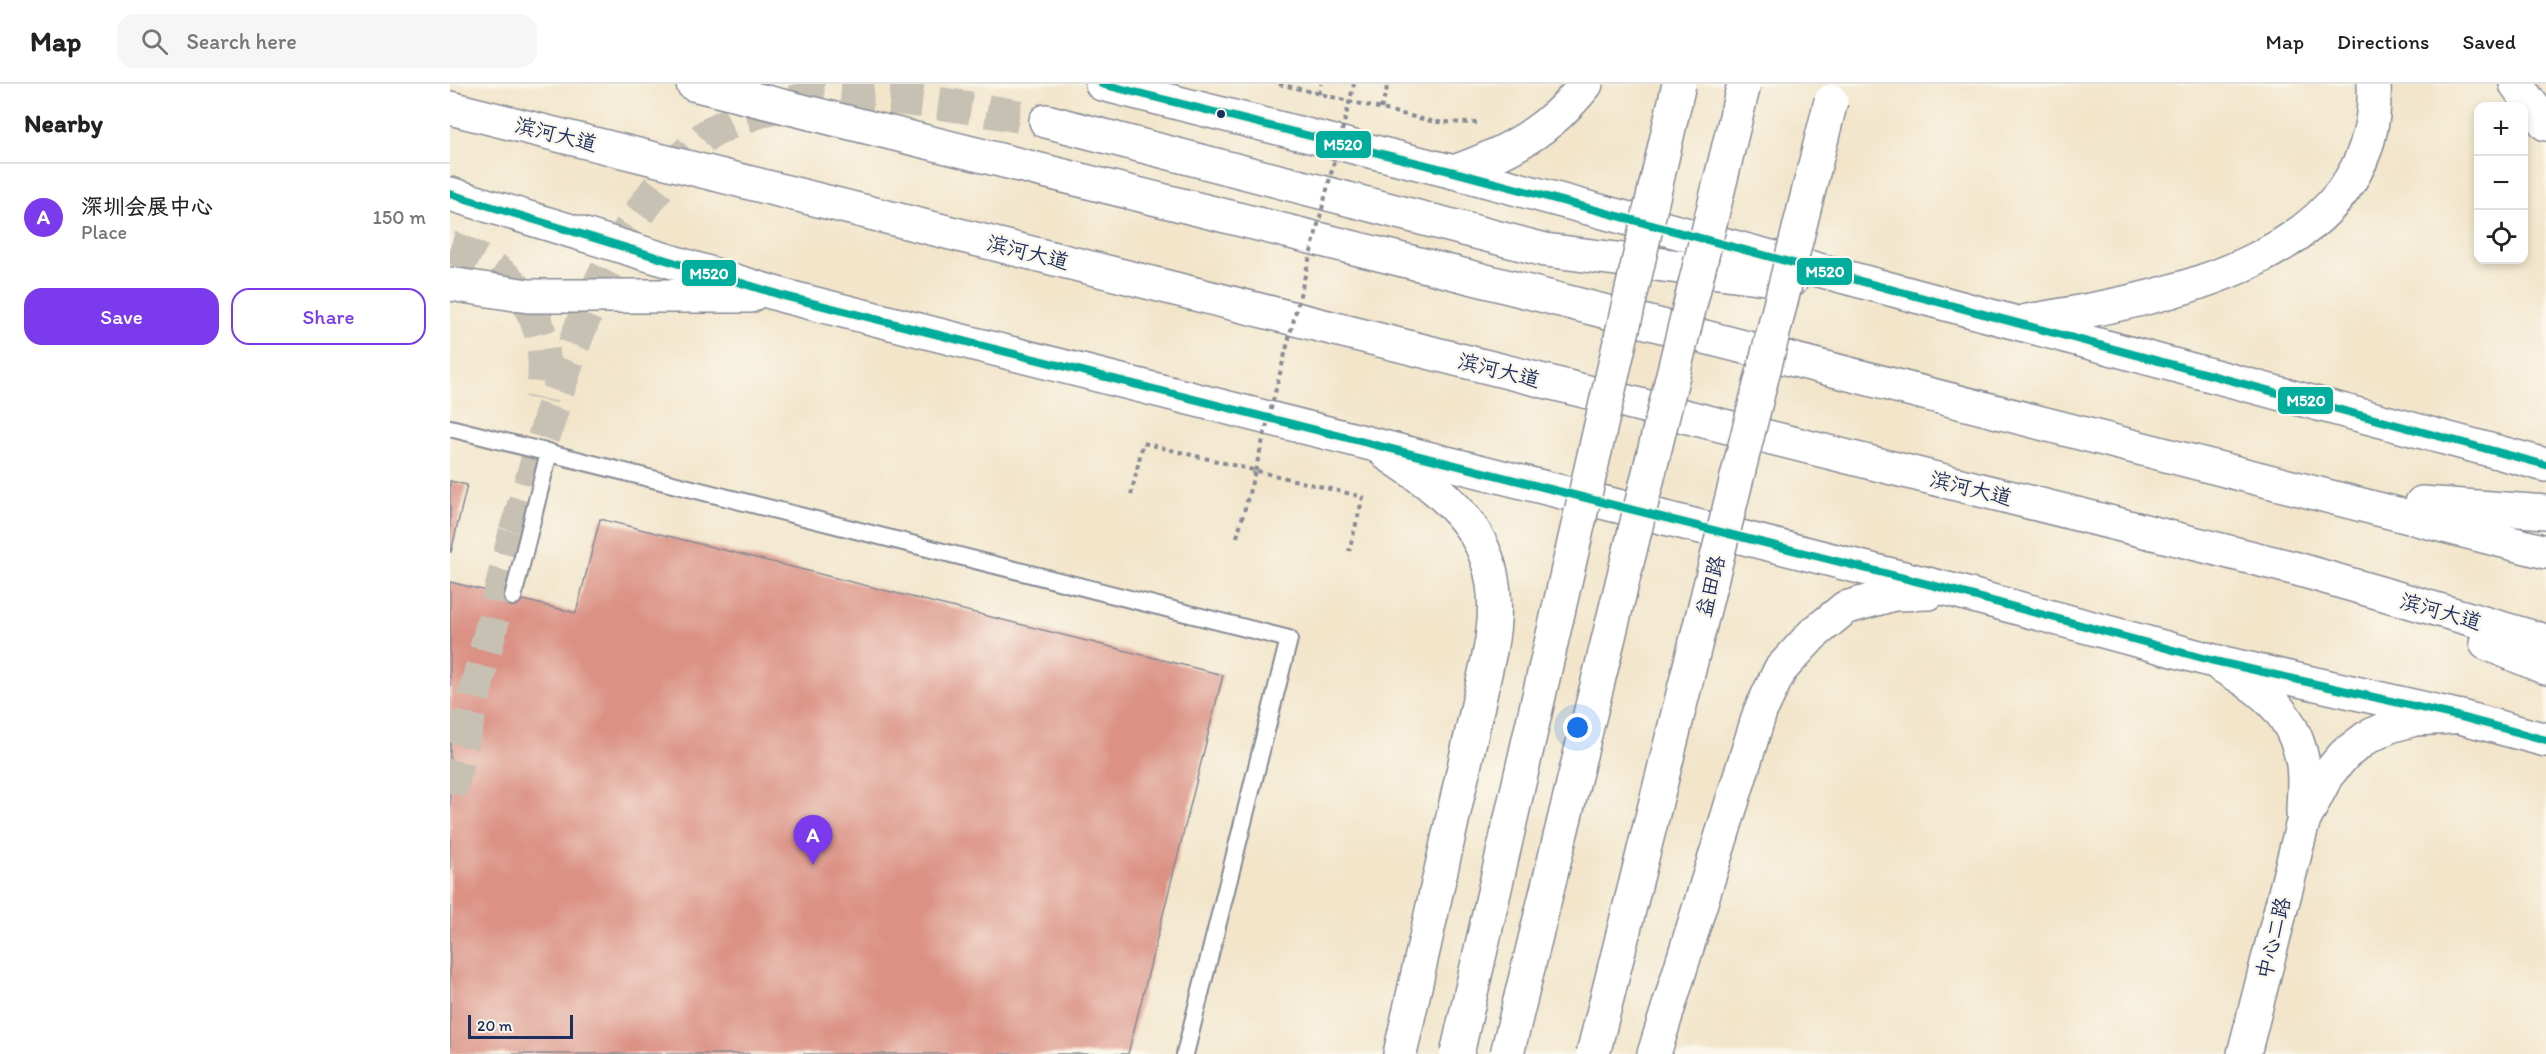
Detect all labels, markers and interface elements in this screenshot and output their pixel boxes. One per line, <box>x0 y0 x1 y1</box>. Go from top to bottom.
search box <box>117 14 537 68</box>
text: Map <box>30 24 81 58</box>
icon: search <box>138 25 171 58</box>
text: Search here <box>186 28 297 55</box>
text: Map <box>2266 29 2304 54</box>
text: Directions <box>2337 29 2429 54</box>
text: Saved <box>2462 29 2516 54</box>
map controls <box>2474 102 2528 264</box>
button: + <box>2474 102 2528 156</box>
text: Nearby <box>24 107 103 139</box>
unlabelled marker <box>1215 108 1227 120</box>
street label: 滨河大道 <box>512 112 600 156</box>
line badge: M520 <box>1315 130 1372 159</box>
text: M520 <box>1323 135 1363 154</box>
button: − <box>2474 156 2528 210</box>
text: 深圳会展中心 <box>81 193 213 220</box>
text: A <box>37 205 50 229</box>
text: 150 m <box>373 205 426 229</box>
button: locate <box>2474 210 2528 264</box>
text: Place <box>81 220 127 244</box>
street label: 滨河大道 <box>984 230 1072 274</box>
line badge: M520 <box>1796 257 1853 286</box>
line badge: M520 <box>681 259 737 287</box>
text: M520 <box>1805 262 1845 281</box>
text: M520 <box>689 264 729 283</box>
button: Save <box>24 288 219 345</box>
button: Share <box>231 288 426 345</box>
street label: 滨河大道 <box>1455 348 1543 392</box>
line badge: M520 <box>2277 386 2334 415</box>
text: M520 <box>2286 391 2326 410</box>
street label: 滨河大道 <box>1927 466 2015 510</box>
street label: 益田路 <box>1690 552 1730 620</box>
street label: 滨河大道 <box>2397 587 2485 635</box>
your location <box>1563 713 1592 742</box>
pin: A <box>794 816 832 865</box>
street label: 中心二路 <box>2251 894 2295 982</box>
scale bar <box>468 1012 573 1040</box>
text: 20 m <box>477 1016 512 1035</box>

